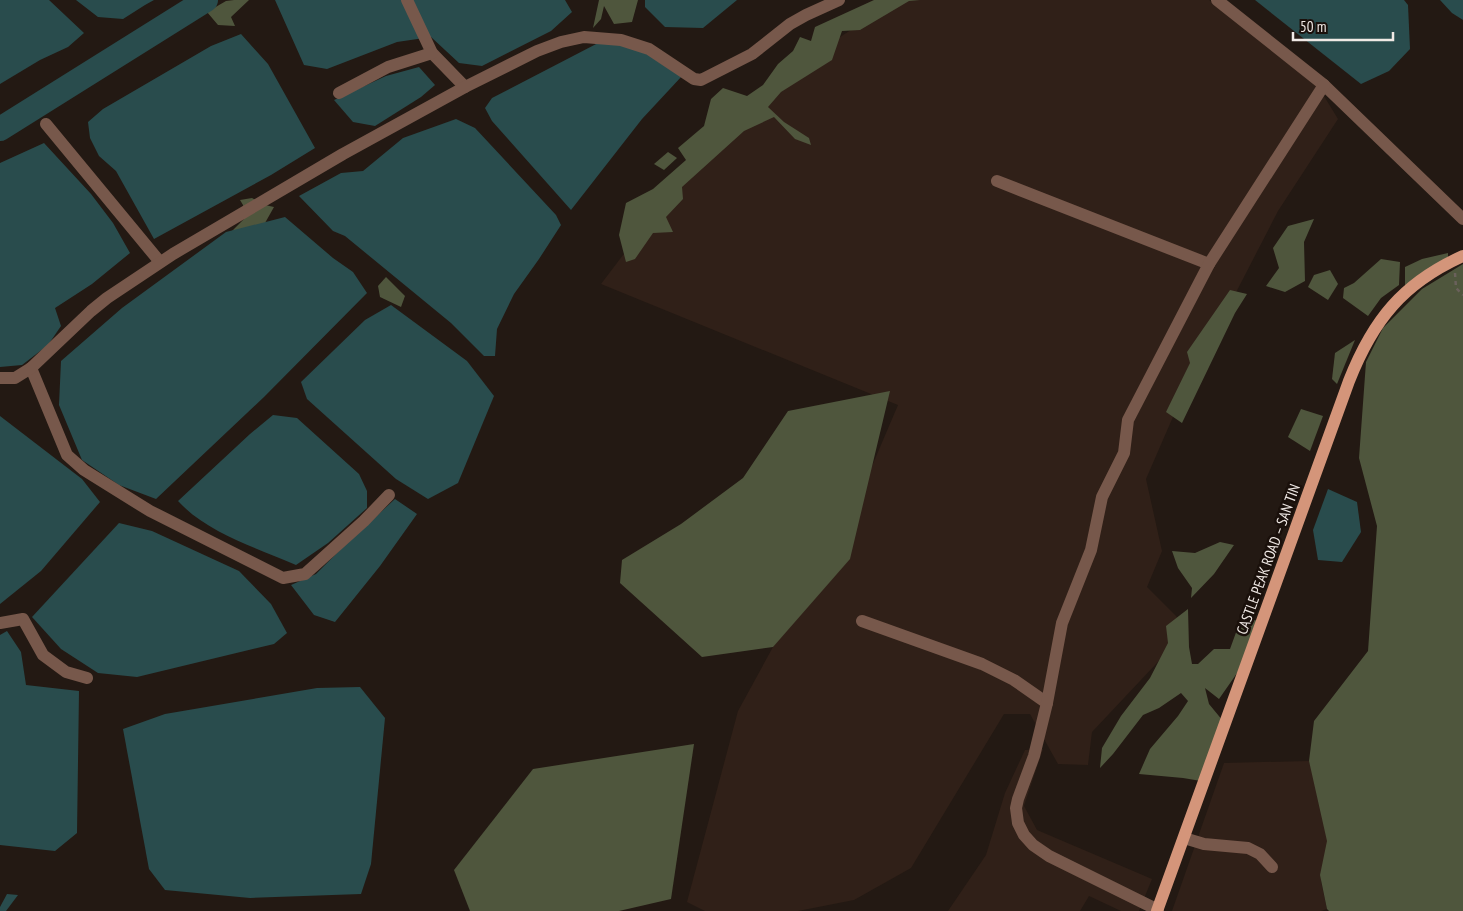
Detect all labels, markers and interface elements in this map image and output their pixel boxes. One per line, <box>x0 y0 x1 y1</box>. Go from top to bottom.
scale bar <box>1293 10 1393 42</box>
text: 50 m <box>1300 17 1326 36</box>
street label: CASTLE PEAK ROAD – SAN TIN <box>1232 481 1304 637</box>

